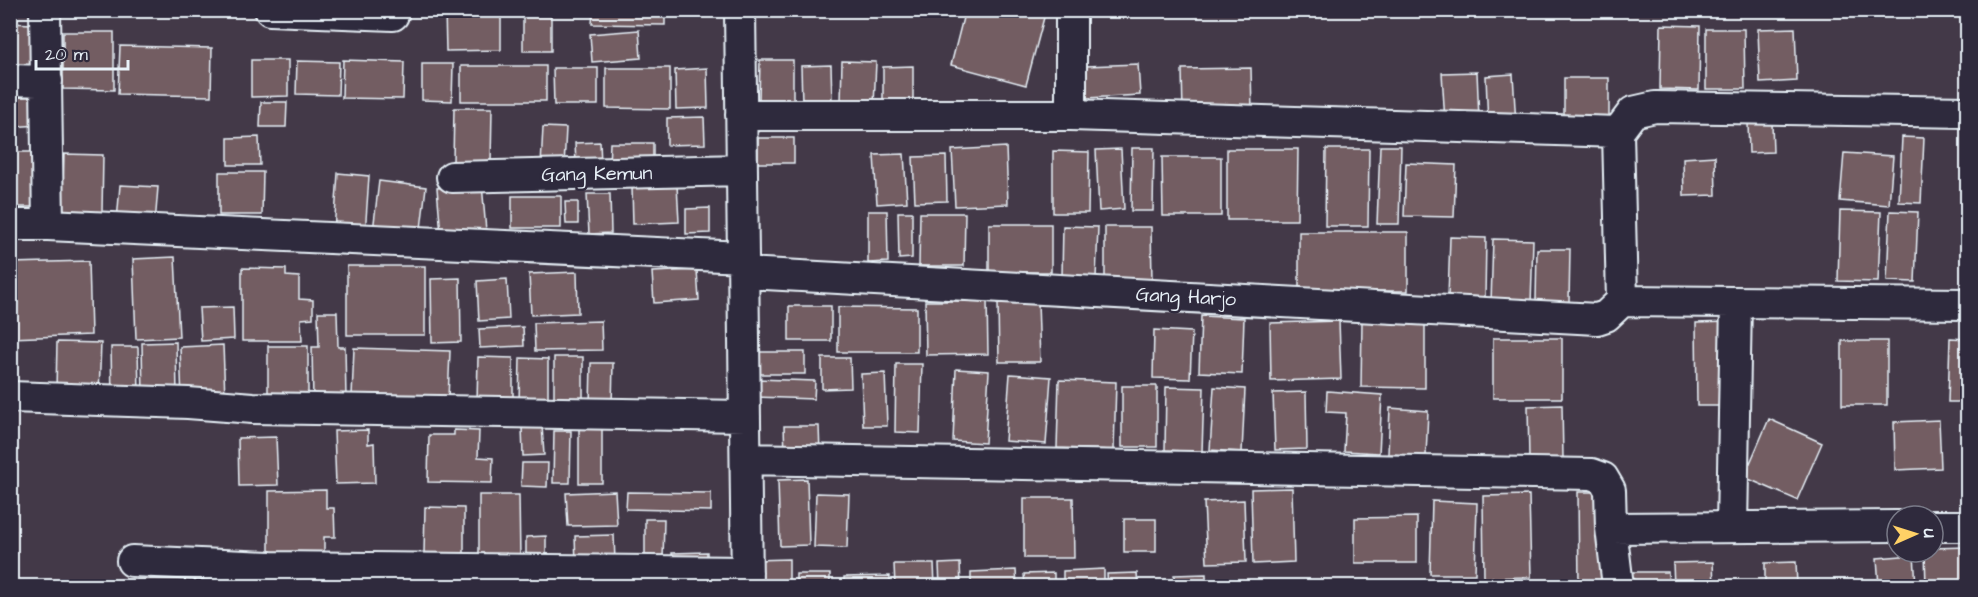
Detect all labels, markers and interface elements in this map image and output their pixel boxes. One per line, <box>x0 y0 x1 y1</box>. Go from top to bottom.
scale bar <box>36 33 128 71</box>
text: 20 m <box>45 42 88 67</box>
street label: Gang Kemun <box>541 159 653 190</box>
street label: Gang Harjo <box>1135 280 1237 315</box>
north arrow <box>1885 504 1945 564</box>
text: U <box>1918 528 1940 538</box>

